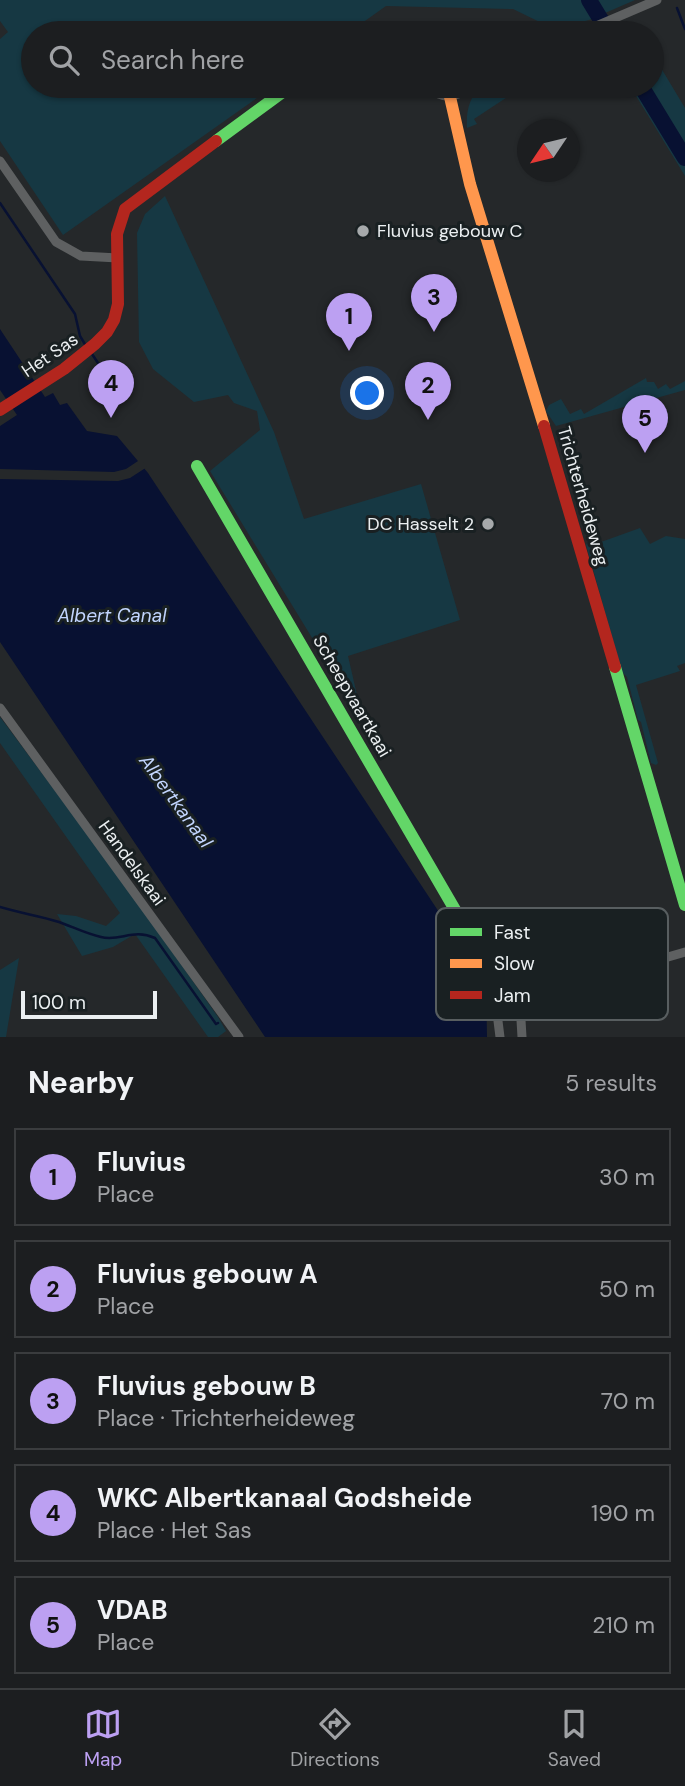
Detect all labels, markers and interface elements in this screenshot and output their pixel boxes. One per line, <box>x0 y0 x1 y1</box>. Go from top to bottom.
search box <box>21 21 664 98</box>
icon: search <box>45 41 83 79</box>
text: Search here <box>101 43 244 77</box>
north arrow <box>517 119 580 182</box>
place label: Fluvius gebouw C <box>377 219 523 243</box>
marker: Fluvius gebouw C <box>355 223 371 239</box>
pin: 3 <box>411 274 457 332</box>
pin: 1 <box>326 293 372 351</box>
street label: Het Sas <box>17 327 83 383</box>
pin: 4 <box>88 360 134 418</box>
pin: 2 <box>405 362 451 420</box>
your location <box>350 376 384 410</box>
pin: 5 <box>622 395 668 453</box>
street label: Trichterheideweg <box>552 423 614 569</box>
place label: DC Hasselt 2 <box>367 512 474 536</box>
marker: DC Hasselt 2 <box>480 516 496 532</box>
water label: Albert Canal <box>56 603 167 628</box>
street label: Scheepvaartkaai <box>307 630 397 762</box>
water label: Albertkanaal <box>133 748 219 853</box>
street label: Handelskaai <box>93 816 171 910</box>
legend <box>436 908 668 1020</box>
text: Fast <box>494 920 530 945</box>
text: Slow <box>494 951 535 976</box>
text: Jam <box>494 983 531 1008</box>
scale bar <box>21 988 158 1020</box>
text: 100 m <box>32 990 86 1015</box>
text: Nearby <box>28 1063 134 1102</box>
text: 5 results <box>565 1068 657 1098</box>
text: Fluvius <box>97 1145 186 1179</box>
text: 1 <box>49 1162 57 1192</box>
text: 30 m <box>599 1162 655 1192</box>
text: Place <box>97 1179 154 1209</box>
text: Fluvius gebouw A <box>97 1257 318 1291</box>
text: 2 <box>46 1274 60 1304</box>
text: 50 m <box>599 1274 655 1304</box>
text: Place <box>97 1291 154 1321</box>
text: Fluvius gebouw B <box>97 1369 316 1403</box>
text: 3 <box>46 1386 60 1416</box>
text: 70 m <box>601 1386 655 1416</box>
text: Place · Trichterheideweg <box>97 1403 355 1433</box>
text: WKC Albertkanaal Godsheide <box>97 1481 472 1515</box>
text: 4 <box>46 1498 60 1528</box>
text: 190 m <box>591 1498 655 1528</box>
text: Place · Het Sas <box>97 1515 252 1545</box>
text: VDAB <box>97 1593 168 1627</box>
text: 5 <box>46 1610 60 1640</box>
text: 210 m <box>592 1610 655 1640</box>
text: Place <box>97 1627 154 1657</box>
tab: Map <box>84 1705 122 1772</box>
tab: Directions <box>290 1705 380 1772</box>
tab: Saved <box>548 1705 601 1772</box>

